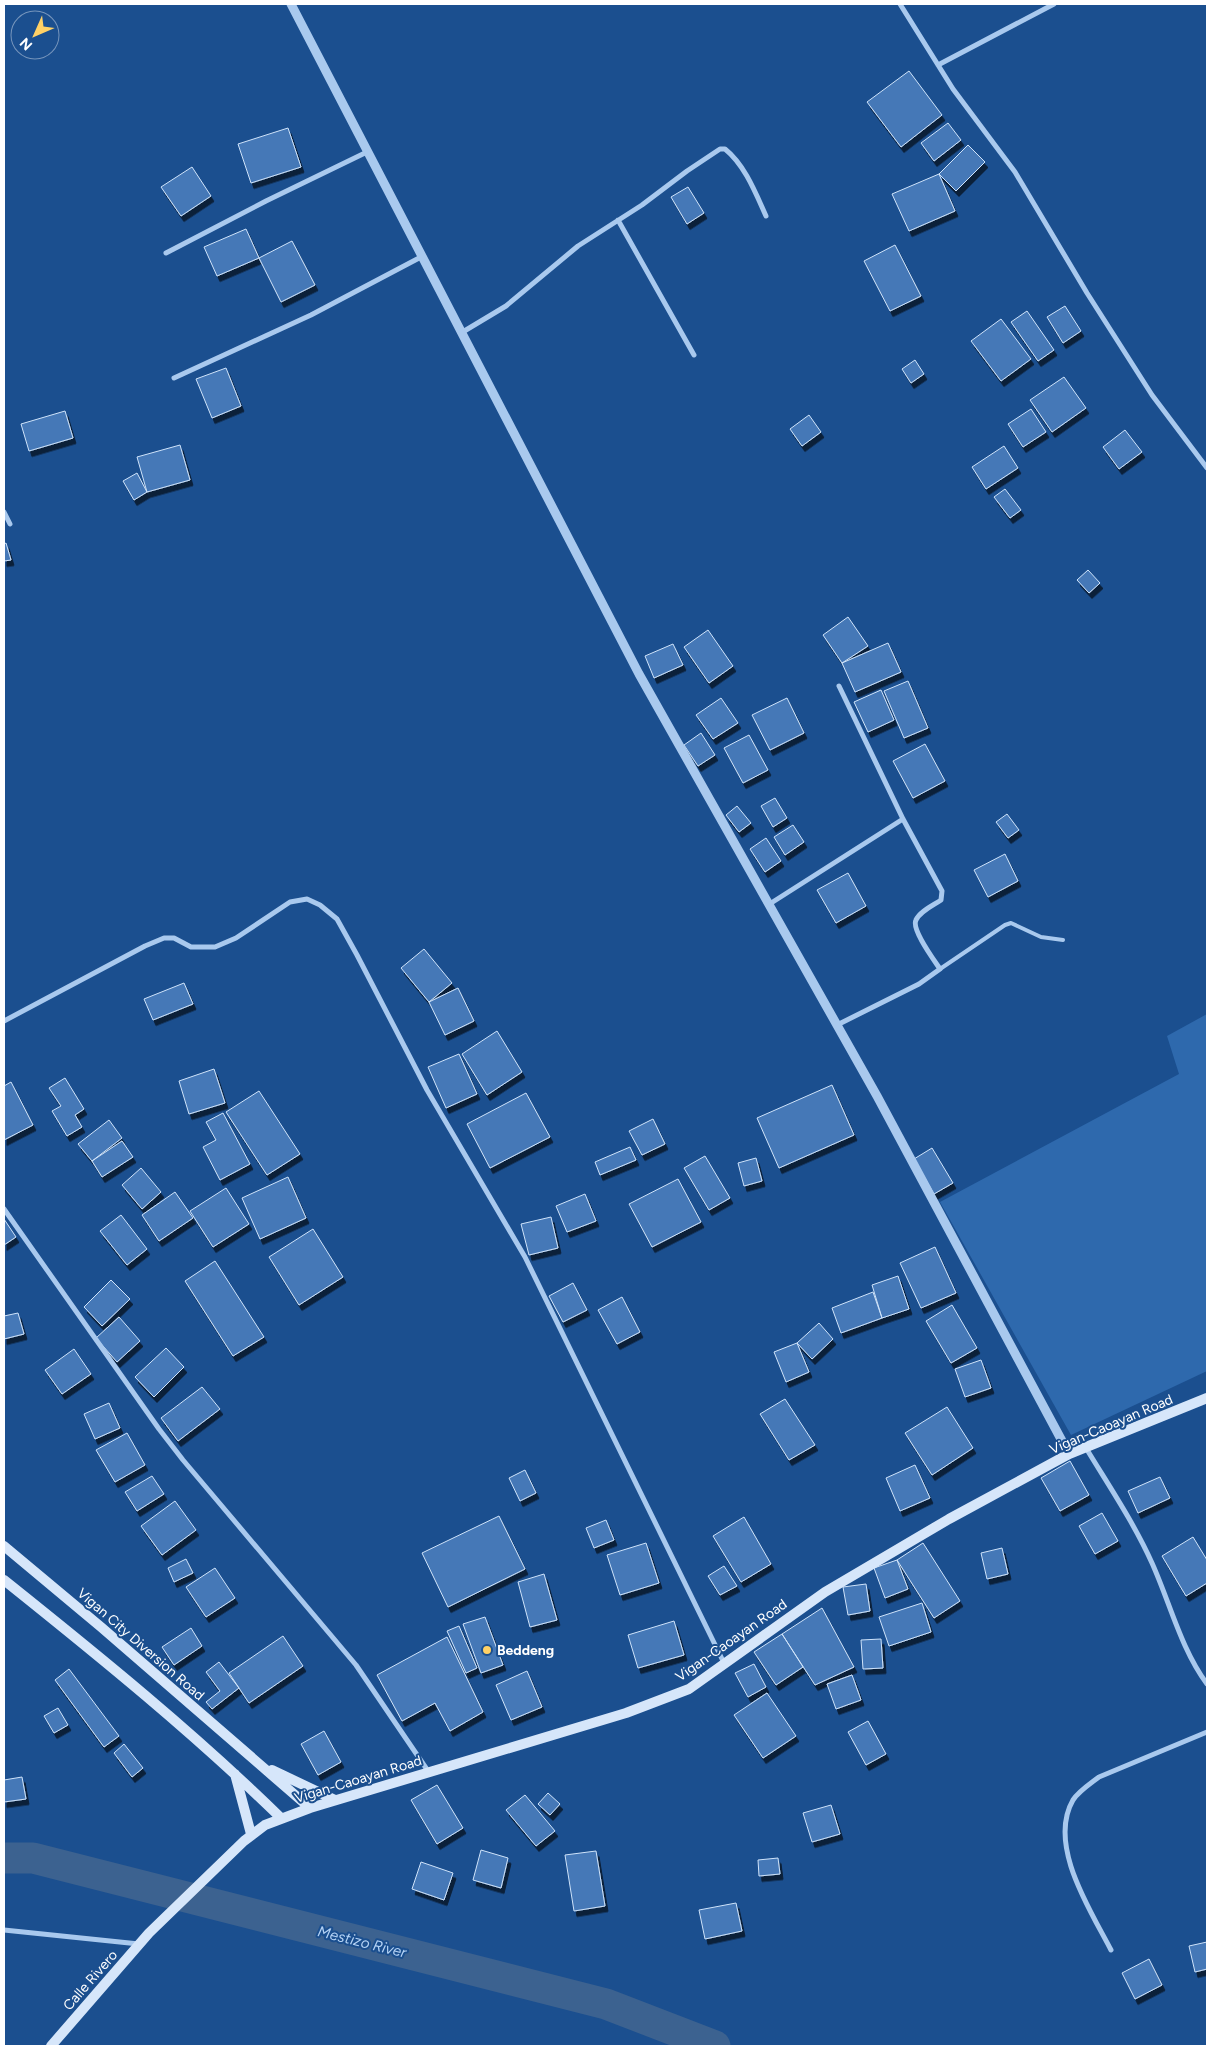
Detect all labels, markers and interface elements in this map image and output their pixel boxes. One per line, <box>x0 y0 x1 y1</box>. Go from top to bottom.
north arrow <box>10 10 60 60</box>
text: N <box>16 34 36 54</box>
street label: Vigan-Caoayan Road <box>1047 1391 1175 1458</box>
street label: Vigan City Diversion Road <box>74 1585 208 1704</box>
street label: Vigan-Caoayan Road <box>672 1596 790 1685</box>
place label: Beddeng <box>497 1642 554 1659</box>
marker: Beddeng <box>481 1644 493 1656</box>
street label: Vigan-Caoayan Road <box>292 1752 424 1807</box>
water label: Mestizo River <box>316 1922 409 1962</box>
street label: Calle Rivero <box>60 1947 121 2014</box>

